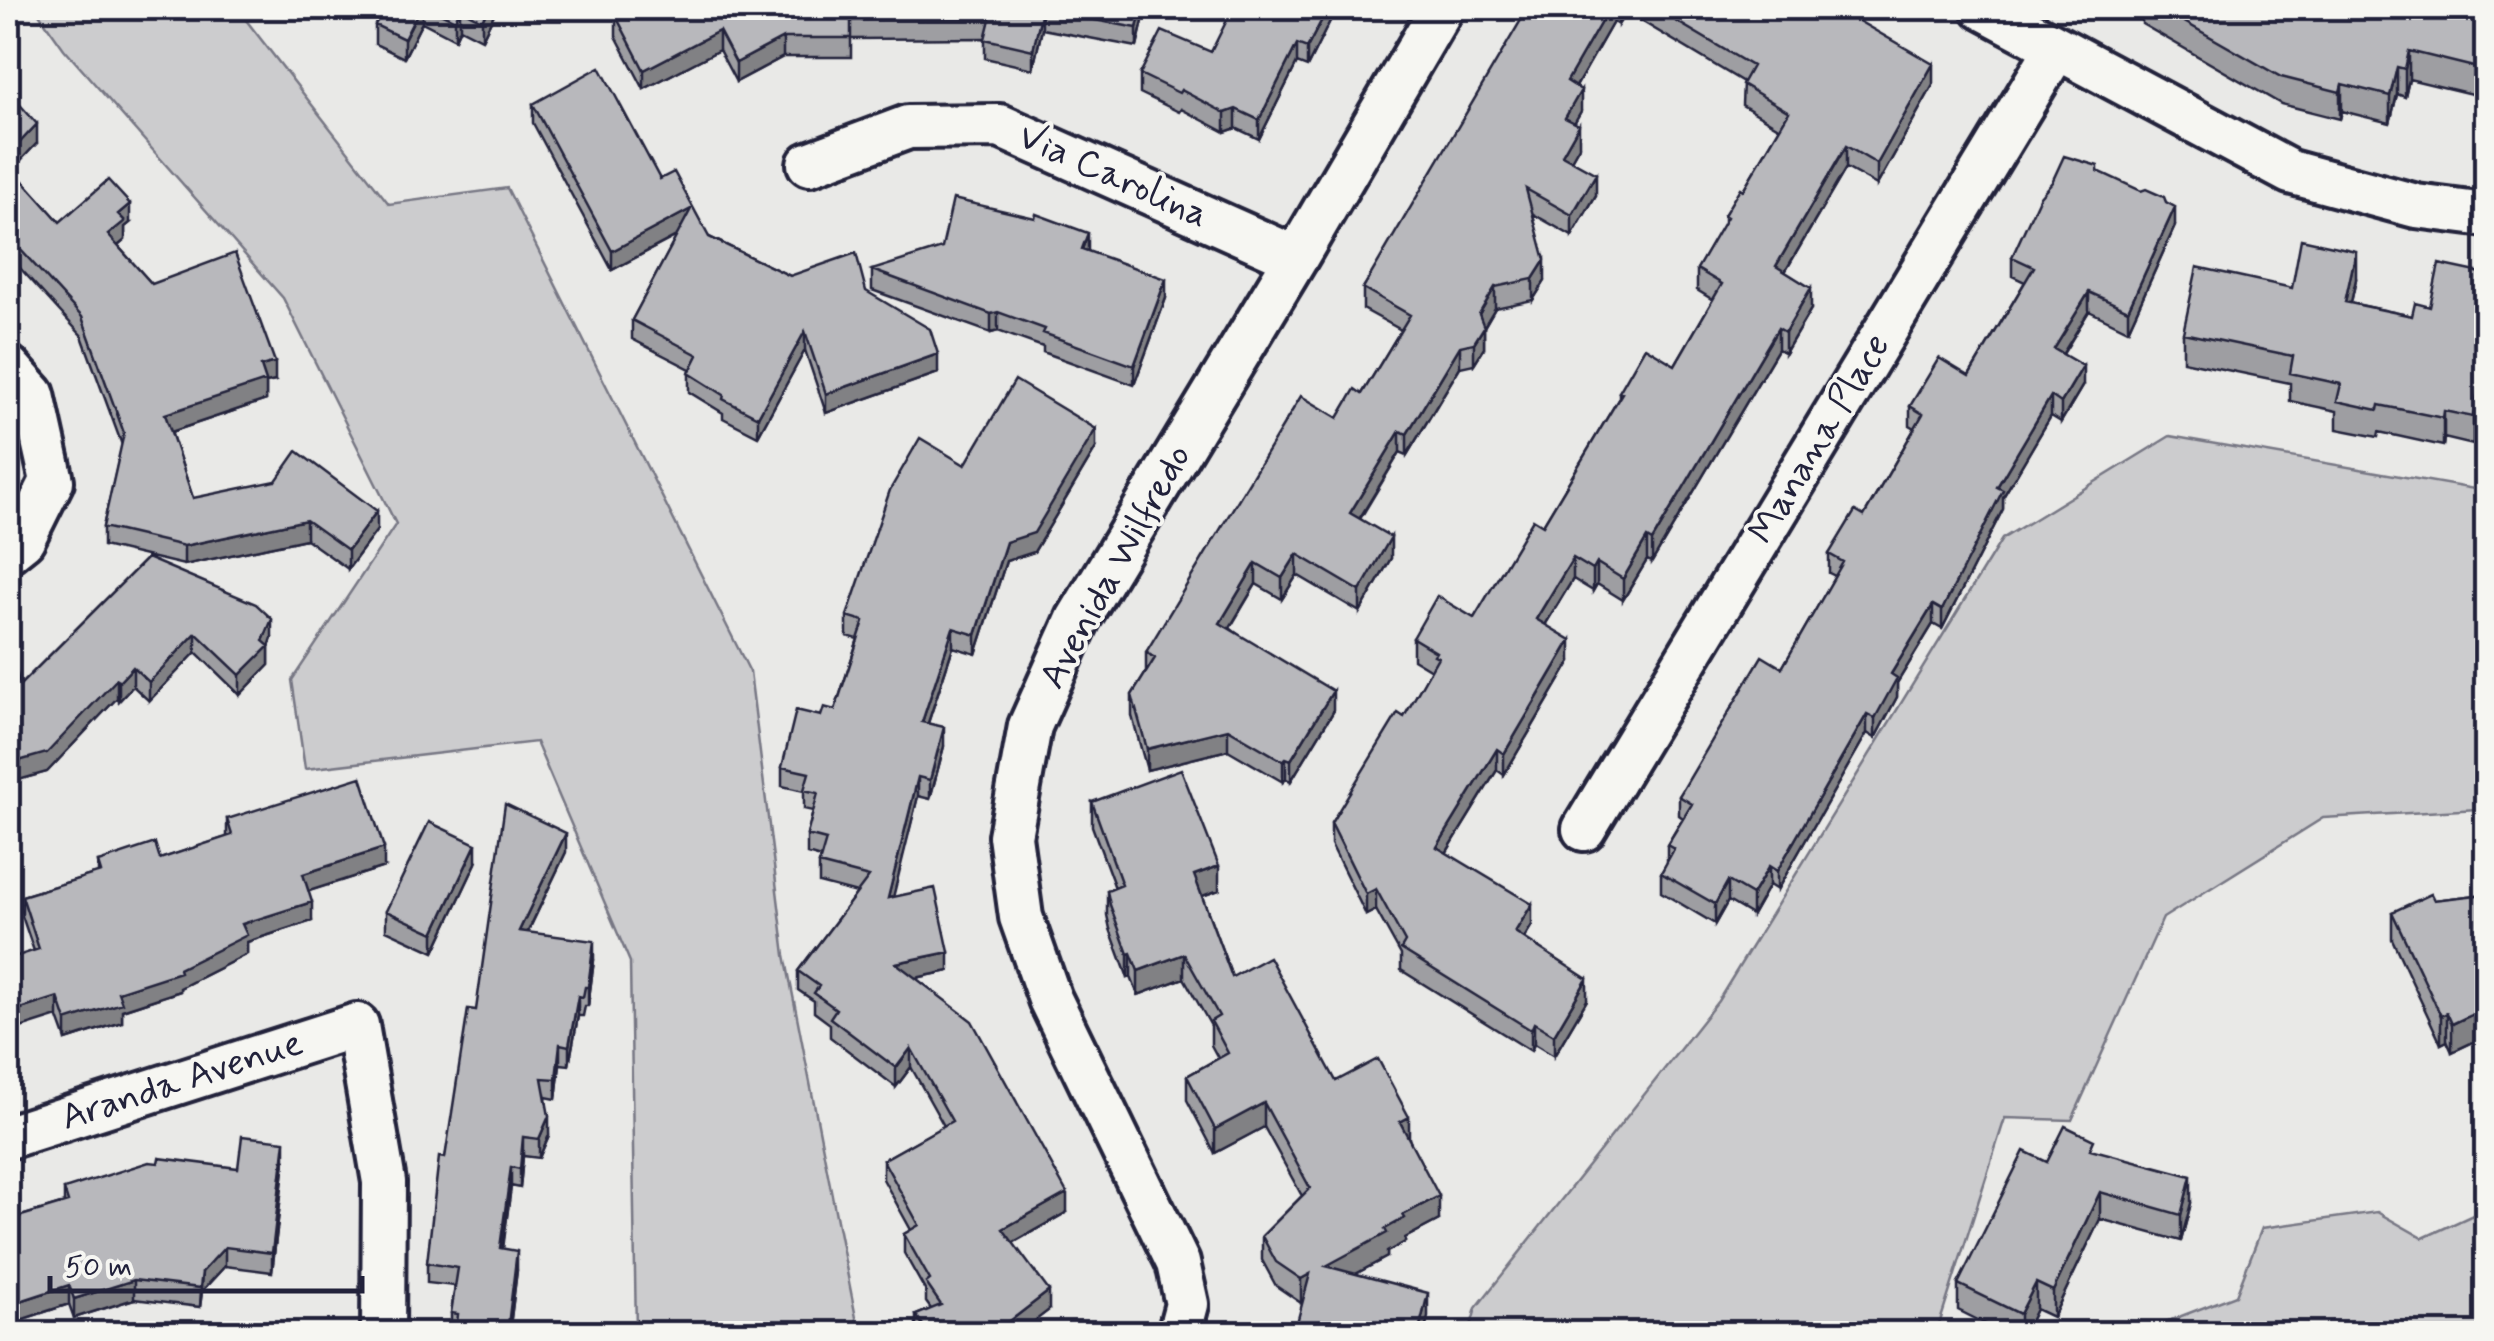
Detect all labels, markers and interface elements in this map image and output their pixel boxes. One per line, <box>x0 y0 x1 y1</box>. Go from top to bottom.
street label: Via Carolina <box>1010 112 1216 240</box>
street label: Manana Place <box>1738 325 1902 553</box>
street label: Avenida Wilfredo <box>1029 436 1203 698</box>
street label: Aranda Avenue <box>55 1019 309 1143</box>
scale bar <box>50 1231 362 1293</box>
text: 50 m <box>65 1248 132 1287</box>

